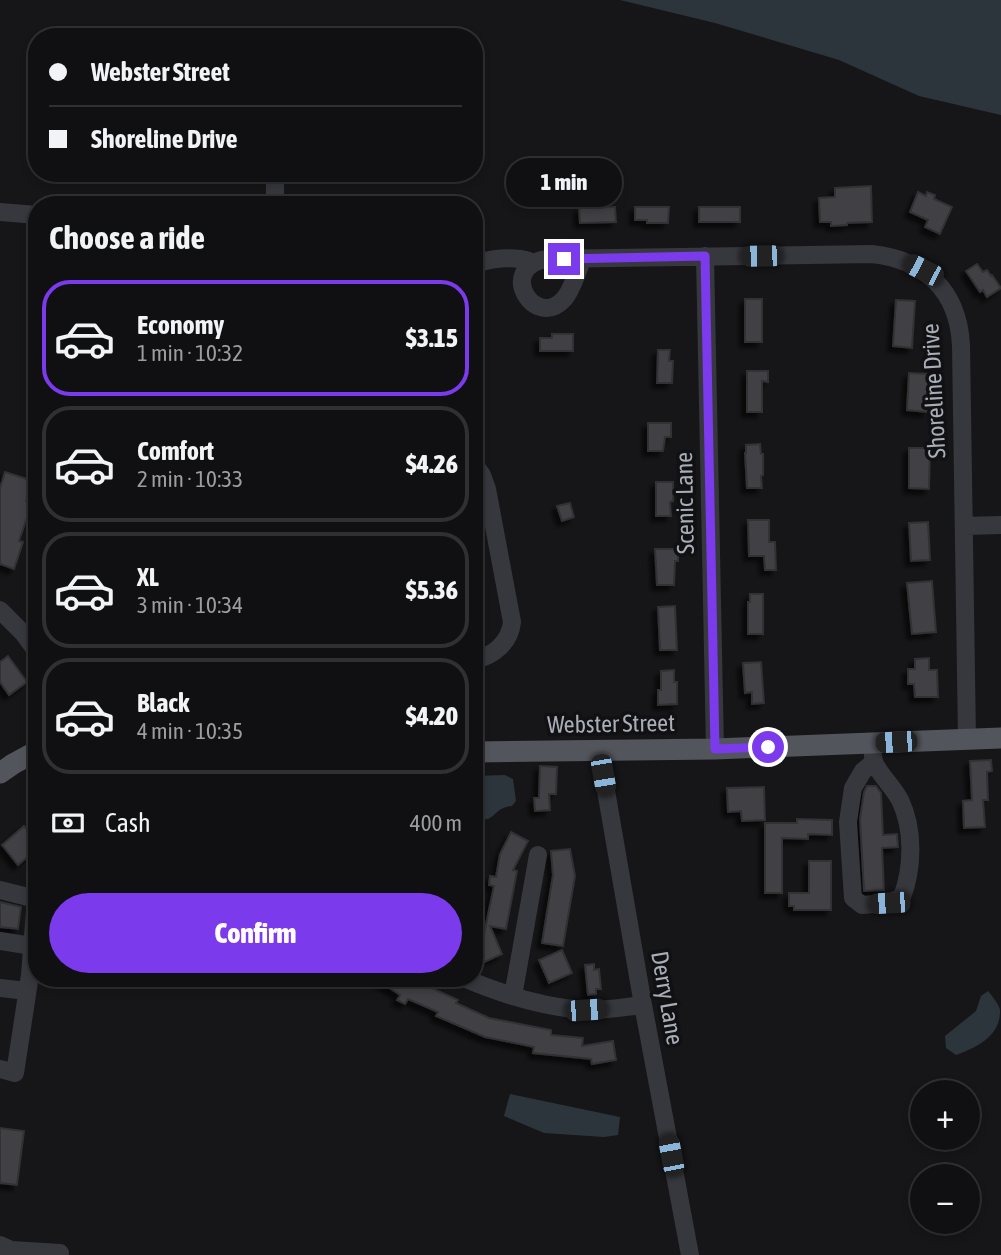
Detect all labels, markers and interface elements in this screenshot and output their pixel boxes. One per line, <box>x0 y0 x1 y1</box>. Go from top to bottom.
text: Webster Street <box>91 57 230 87</box>
text: Shoreline Drive <box>91 124 238 154</box>
callout: 1 min <box>506 158 622 206</box>
text: 1 min <box>541 169 587 195</box>
text: Choose a ride <box>49 219 205 256</box>
route end <box>548 243 580 275</box>
car <box>740 245 783 267</box>
car <box>900 251 947 289</box>
icon: car <box>53 307 116 370</box>
text: Economy <box>137 310 224 340</box>
text: $3.15 <box>406 323 458 353</box>
street label: Shoreline Drive <box>916 323 951 459</box>
text: 1 min · 10:32 <box>137 340 243 366</box>
icon: car <box>53 433 116 496</box>
text: Comfort <box>137 436 214 466</box>
text: $4.26 <box>406 449 458 479</box>
street label: Scenic Lane <box>670 452 699 554</box>
text: 2 min · 10:33 <box>137 466 243 492</box>
icon: car <box>53 559 116 622</box>
text: XL <box>137 562 159 592</box>
text: $5.36 <box>406 575 458 605</box>
text: 3 min · 10:34 <box>137 592 243 618</box>
icon: car <box>53 685 116 748</box>
text: Black <box>137 688 189 718</box>
text: $4.20 <box>406 701 458 731</box>
street label: Webster Street <box>547 709 675 738</box>
text: 4 min · 10:35 <box>137 718 243 744</box>
car <box>875 730 918 754</box>
route start <box>752 731 784 763</box>
car <box>590 752 617 798</box>
icon: cash <box>49 804 87 842</box>
text: Cash <box>105 808 151 838</box>
text: 400 m <box>410 810 462 836</box>
car <box>868 891 911 915</box>
button: Confirm <box>49 893 462 973</box>
street label: Derry Lane <box>646 949 689 1047</box>
car <box>565 998 608 1022</box>
map controls <box>910 1080 980 1234</box>
button: + <box>910 1080 980 1150</box>
car <box>657 1132 686 1178</box>
button: − <box>910 1164 980 1234</box>

